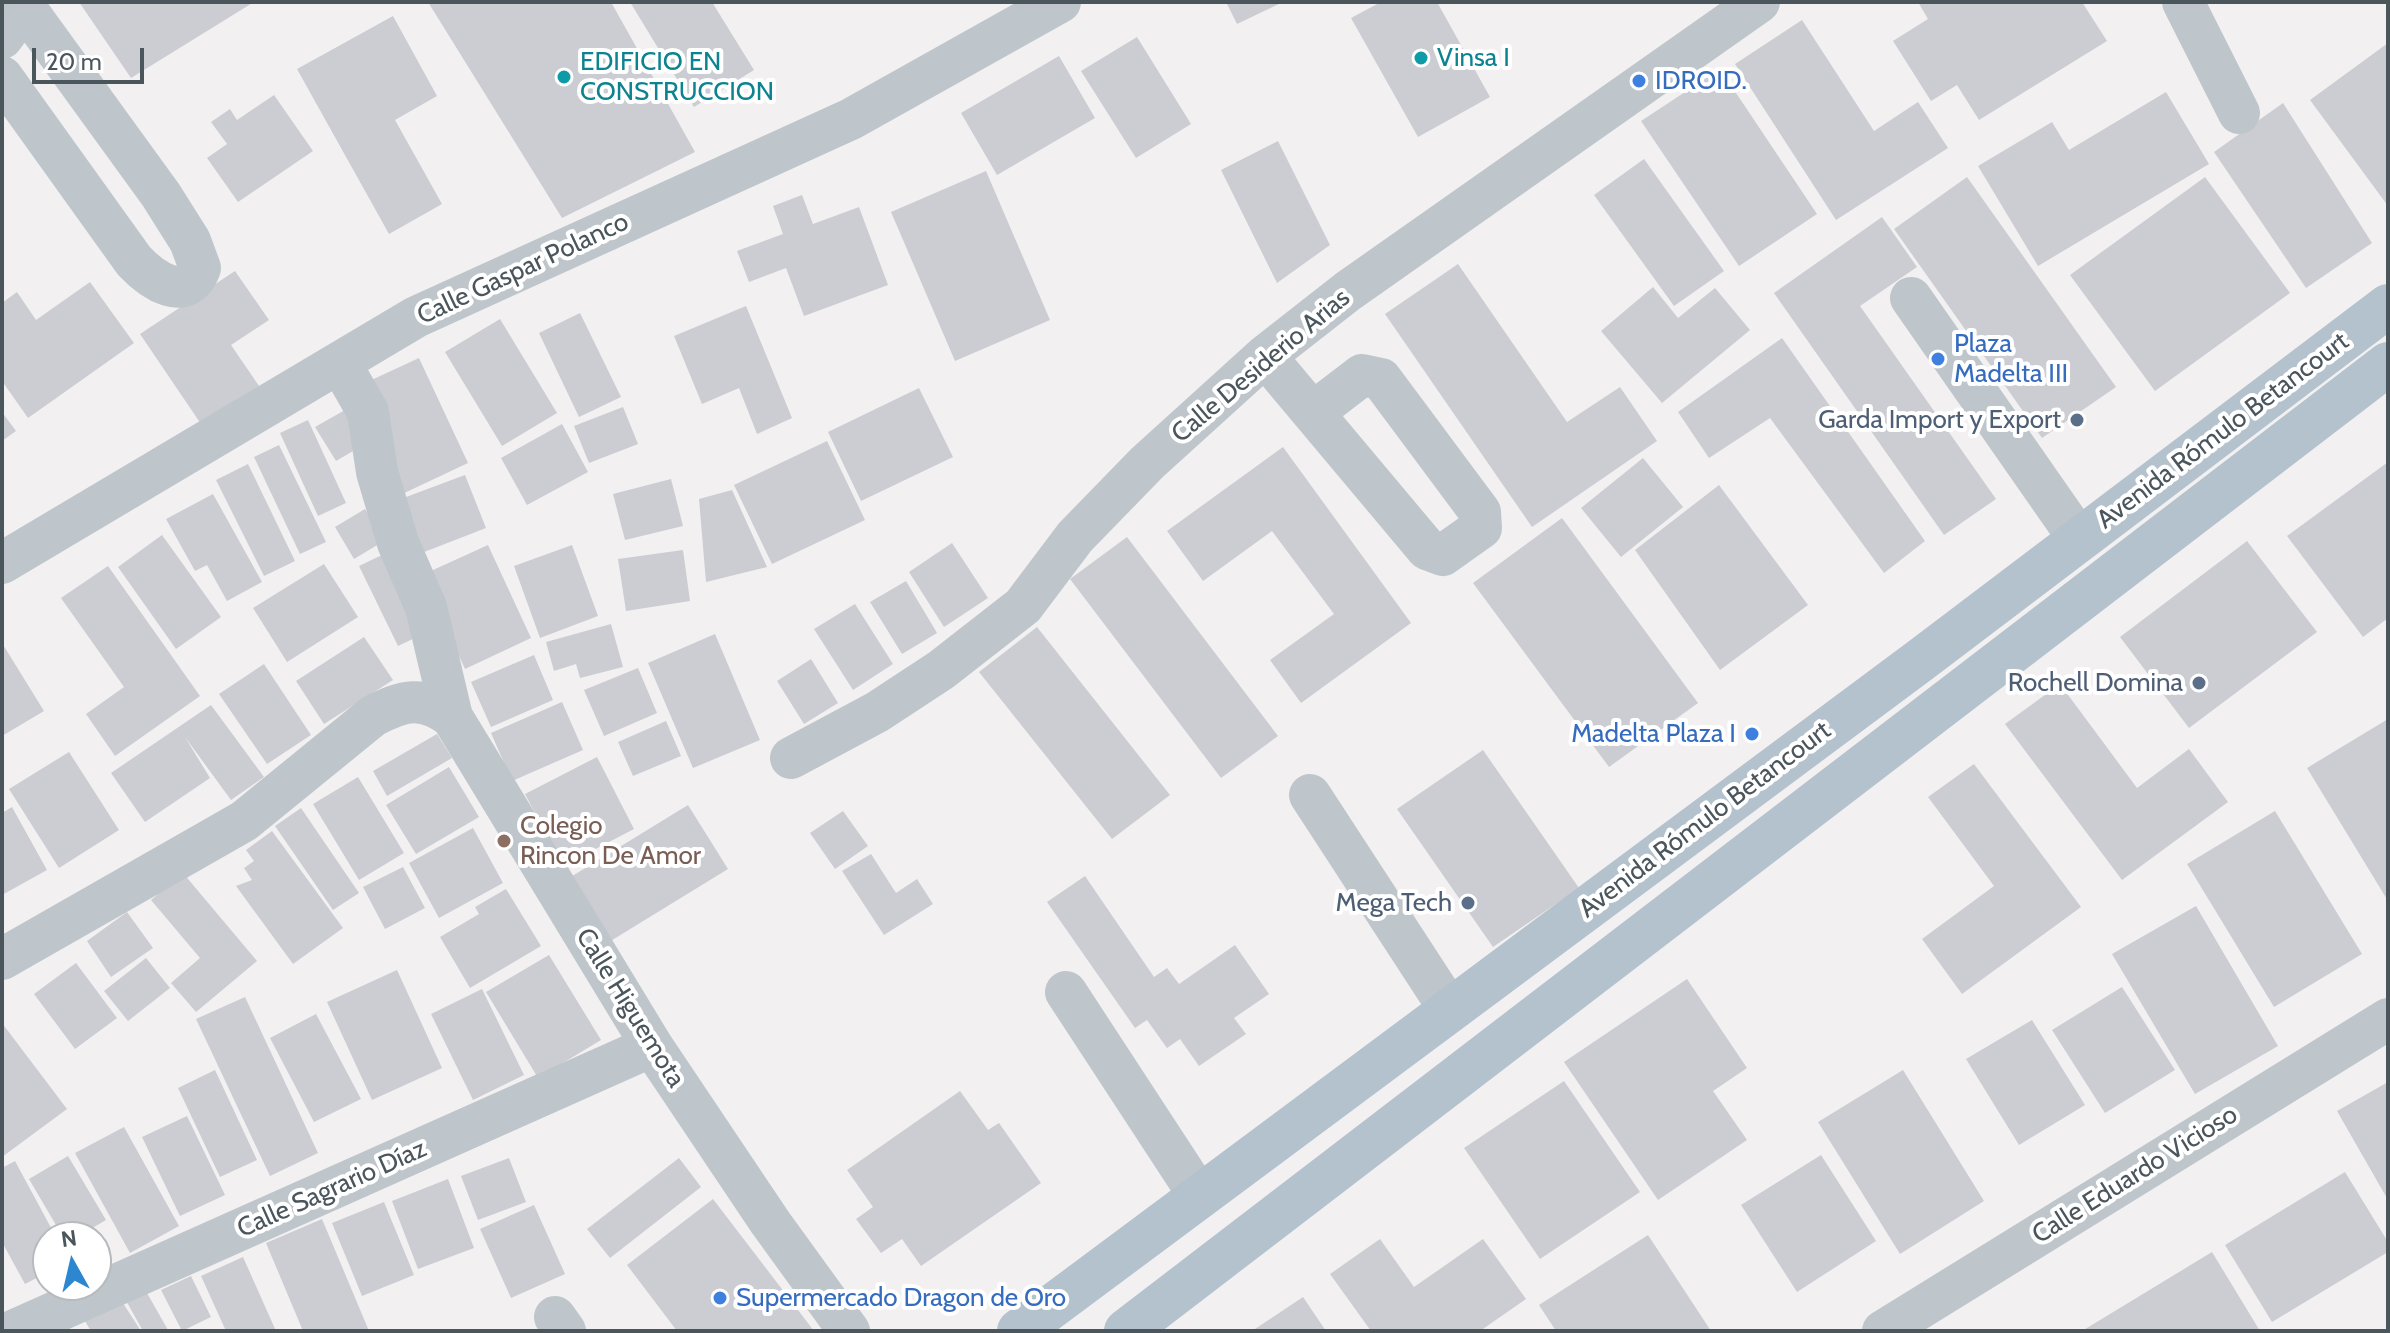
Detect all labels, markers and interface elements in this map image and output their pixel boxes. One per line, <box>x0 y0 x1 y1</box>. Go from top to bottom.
scale bar <box>36 32 148 82</box>
place label: Vinsa I <box>1437 42 1510 74</box>
place label: EDIFICIO EN CONSTRUCCION <box>580 46 774 108</box>
text: 20 m <box>46 47 102 76</box>
marker: Vinsa I <box>1412 49 1430 67</box>
place label: IDROID. <box>1655 65 1747 97</box>
marker: EDIFICIO EN CONSTRUCCION <box>555 68 573 86</box>
marker: IDROID. <box>1630 72 1648 90</box>
street label: Calle Gaspar Polanco <box>412 206 634 332</box>
street label: Calle Desiderio Arias <box>1166 282 1356 450</box>
street label: Avenida Rómulo Betancourt <box>2091 326 2355 536</box>
place label: Plaza Madelta III <box>1954 328 2068 390</box>
marker: Plaza Madelta III <box>1929 350 1947 368</box>
place label: Garda Import y Export <box>1818 404 2061 436</box>
marker: Garda Import y Export <box>2068 411 2086 429</box>
place label: Rochell Domina <box>2008 667 2183 699</box>
marker: Rochell Domina <box>2190 674 2208 692</box>
street label: Avenida Rómulo Betancourt <box>1573 715 1837 925</box>
place label: Madelta Plaza I <box>1571 718 1736 750</box>
marker: Madelta Plaza I <box>1743 725 1761 743</box>
place label: Colegio Rincon De Amor <box>520 810 701 872</box>
marker: Colegio Rincon De Amor <box>495 832 513 850</box>
place label: Mega Tech <box>1336 887 1452 919</box>
marker: Mega Tech <box>1459 894 1477 912</box>
street label: Calle Higuemota <box>569 923 691 1093</box>
street label: Calle Eduardo Vicioso <box>2027 1099 2243 1251</box>
street label: Calle Sagrario Díaz <box>233 1133 431 1245</box>
north arrow <box>32 1221 112 1301</box>
text: N <box>59 1224 78 1253</box>
place label: Supermercado Dragon de Oro <box>736 1282 1066 1314</box>
marker: Supermercado Dragon de Oro <box>711 1289 729 1307</box>

